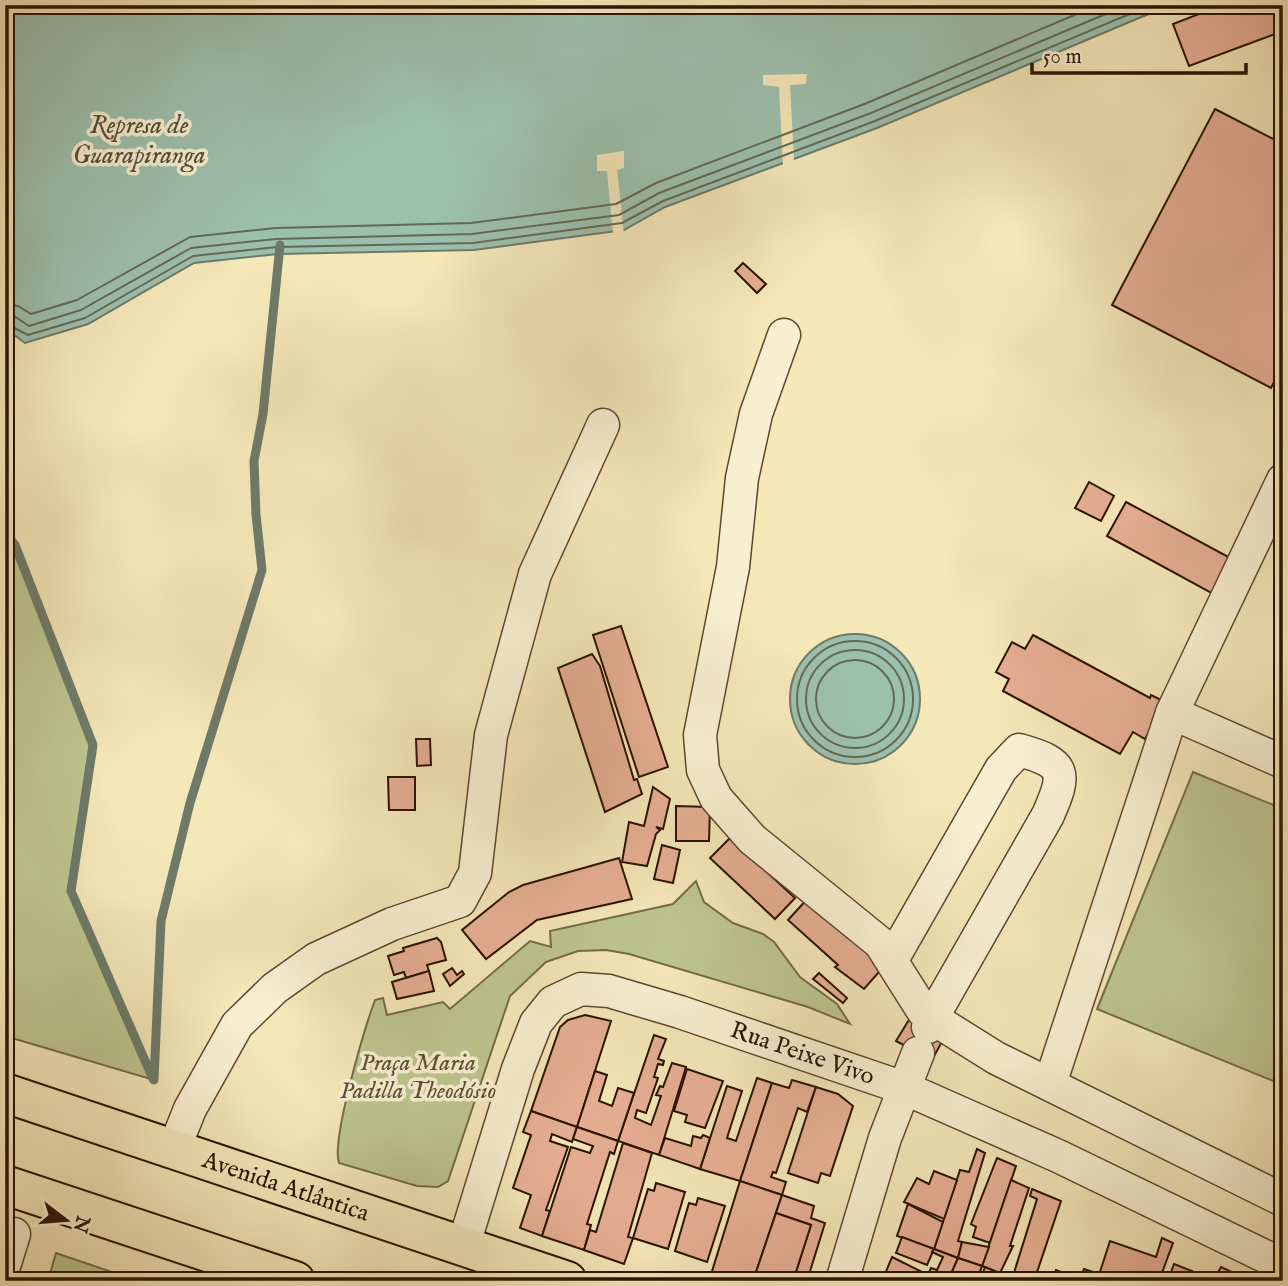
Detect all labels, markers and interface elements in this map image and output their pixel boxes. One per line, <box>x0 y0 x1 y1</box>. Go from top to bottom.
scale bar <box>1032 32 1246 76</box>
text: 50 m <box>1043 44 1082 71</box>
water label: Represa de Guarapiranga <box>73 109 205 173</box>
street label: Rua Peixe Vivo <box>726 1015 879 1092</box>
park label: Praça Maria Padilla Theodósio <box>340 1048 496 1107</box>
street label: Avenida Atlântica <box>197 1144 374 1229</box>
north arrow <box>32 1184 102 1254</box>
text: N <box>66 1212 94 1236</box>

